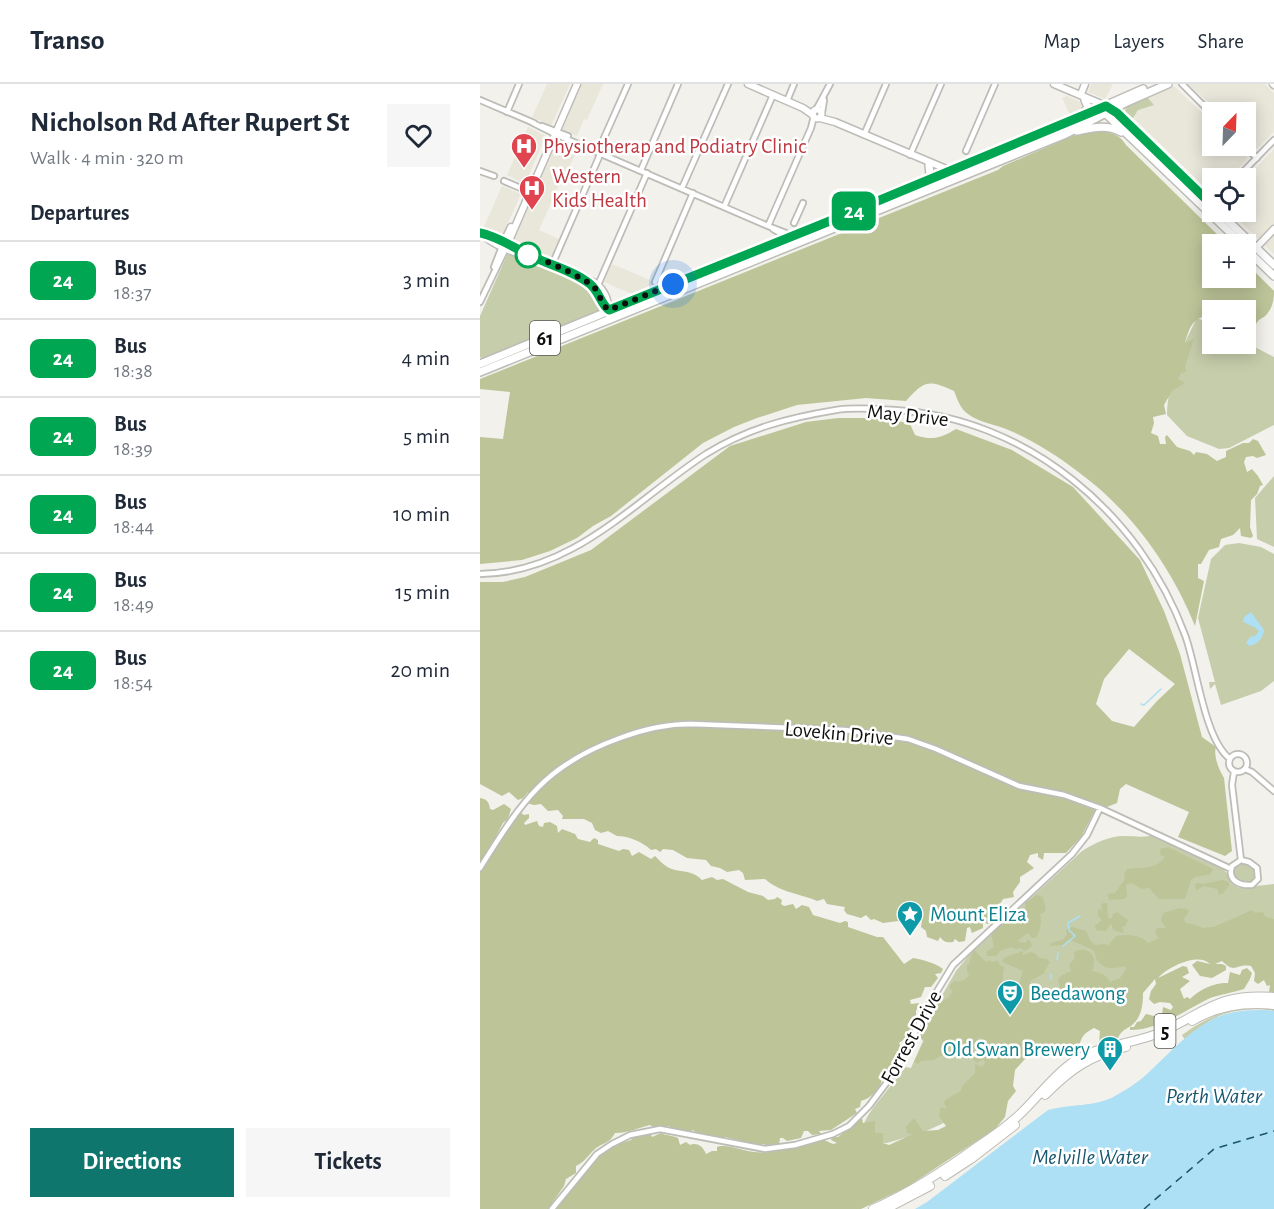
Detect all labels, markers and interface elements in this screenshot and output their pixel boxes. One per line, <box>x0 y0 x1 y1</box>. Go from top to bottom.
text: Transo <box>30 27 105 55</box>
text: Map <box>1044 31 1080 52</box>
text: Layers <box>1113 31 1164 52</box>
text: Share <box>1197 31 1244 52</box>
north arrow <box>1202 102 1256 156</box>
map controls <box>1202 102 1256 354</box>
button: heart <box>387 104 450 167</box>
text: Nicholson Rd After Rupert St <box>30 109 349 137</box>
hospital icon: Physiotherap and Podiatry Clinic <box>509 131 539 169</box>
place label: Physiotherap and Podiatry Clinic <box>543 136 806 157</box>
text: Walk · 4 min · 320 m <box>30 148 184 168</box>
place label: Western Kids Health <box>552 166 647 211</box>
button: locate <box>1202 168 1256 222</box>
hospital icon: Western Kids Health <box>517 173 547 211</box>
line badge: 24 <box>827 192 881 230</box>
text: 24 <box>844 201 864 222</box>
text: Departures <box>30 202 130 224</box>
button: + <box>1202 234 1256 288</box>
unlabelled marker <box>515 242 541 268</box>
text: Bus <box>114 257 147 279</box>
text: 3 min <box>403 269 450 291</box>
your location <box>658 269 688 299</box>
text: 24 <box>53 270 73 291</box>
text: 18:37 <box>114 283 152 303</box>
button: − <box>1202 300 1256 354</box>
road number: 61 <box>530 321 560 355</box>
text: Bus <box>114 335 147 357</box>
text: 4 min <box>402 347 450 369</box>
text: 24 <box>53 348 73 369</box>
text: 18:38 <box>114 361 153 381</box>
street label: May Drive <box>866 401 950 430</box>
text: Bus <box>114 413 147 435</box>
text: 5 min <box>403 425 450 447</box>
text: 24 <box>53 426 73 447</box>
text: 18:39 <box>114 439 153 459</box>
text: Bus <box>114 491 147 513</box>
text: 10 min <box>393 503 450 525</box>
text: 24 <box>53 504 73 525</box>
text: 18:44 <box>114 517 154 537</box>
text: Bus <box>114 569 147 591</box>
text: 15 min <box>395 581 450 603</box>
text: 24 <box>53 582 73 603</box>
text: 18:49 <box>114 595 154 615</box>
text: Bus <box>114 647 147 669</box>
text: 20 min <box>390 659 450 681</box>
text: 24 <box>53 660 73 681</box>
text: 18:54 <box>114 673 153 693</box>
street label: Lovekin Drive <box>784 718 894 749</box>
place icon: Mount Eliza <box>895 899 925 937</box>
place label: Mount Eliza <box>930 904 1027 925</box>
theatre icon: Beedawong <box>995 978 1025 1016</box>
place label: Beedawong <box>1030 983 1127 1004</box>
street label: Forrest Drive <box>877 987 946 1088</box>
road number: 5 <box>1154 1014 1176 1048</box>
building icon: Old Swan Brewery <box>1095 1034 1125 1072</box>
place label: Old Swan Brewery <box>943 1039 1090 1060</box>
water label: Perth Water <box>1166 1085 1263 1107</box>
button: Directions <box>30 1128 234 1197</box>
button: Tickets <box>246 1128 450 1197</box>
water label: Melville Water <box>1032 1146 1149 1168</box>

